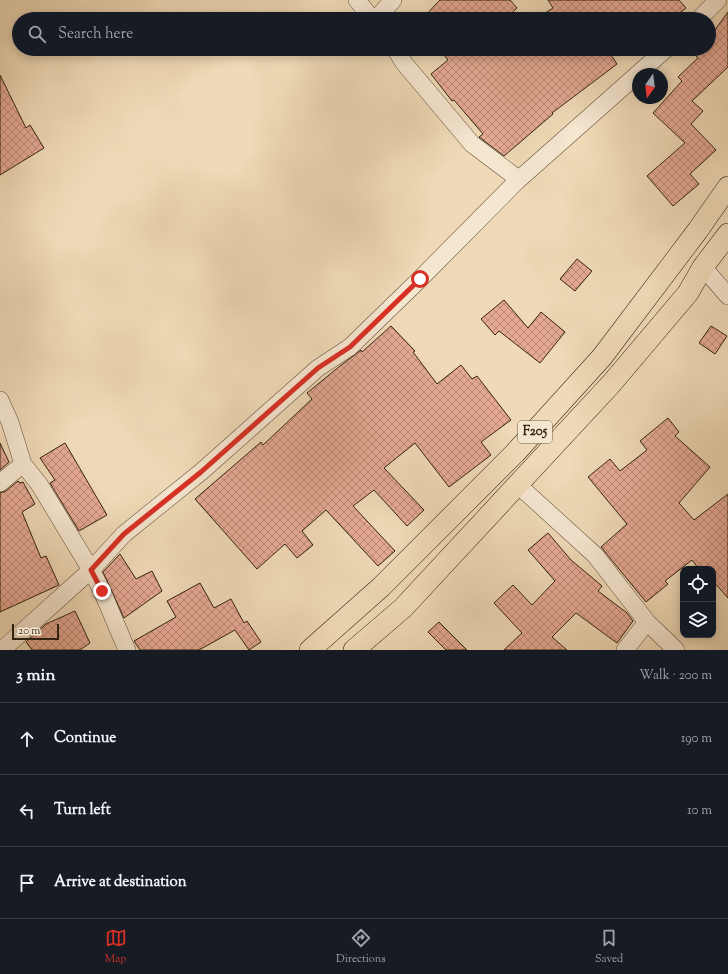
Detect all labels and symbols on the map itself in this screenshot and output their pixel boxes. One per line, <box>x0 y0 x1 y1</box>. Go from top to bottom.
north arrow <box>632 68 668 104</box>
route start <box>411 270 429 288</box>
road number: F205 <box>518 421 552 443</box>
route end <box>93 582 111 600</box>
scale bar <box>12 622 59 641</box>

